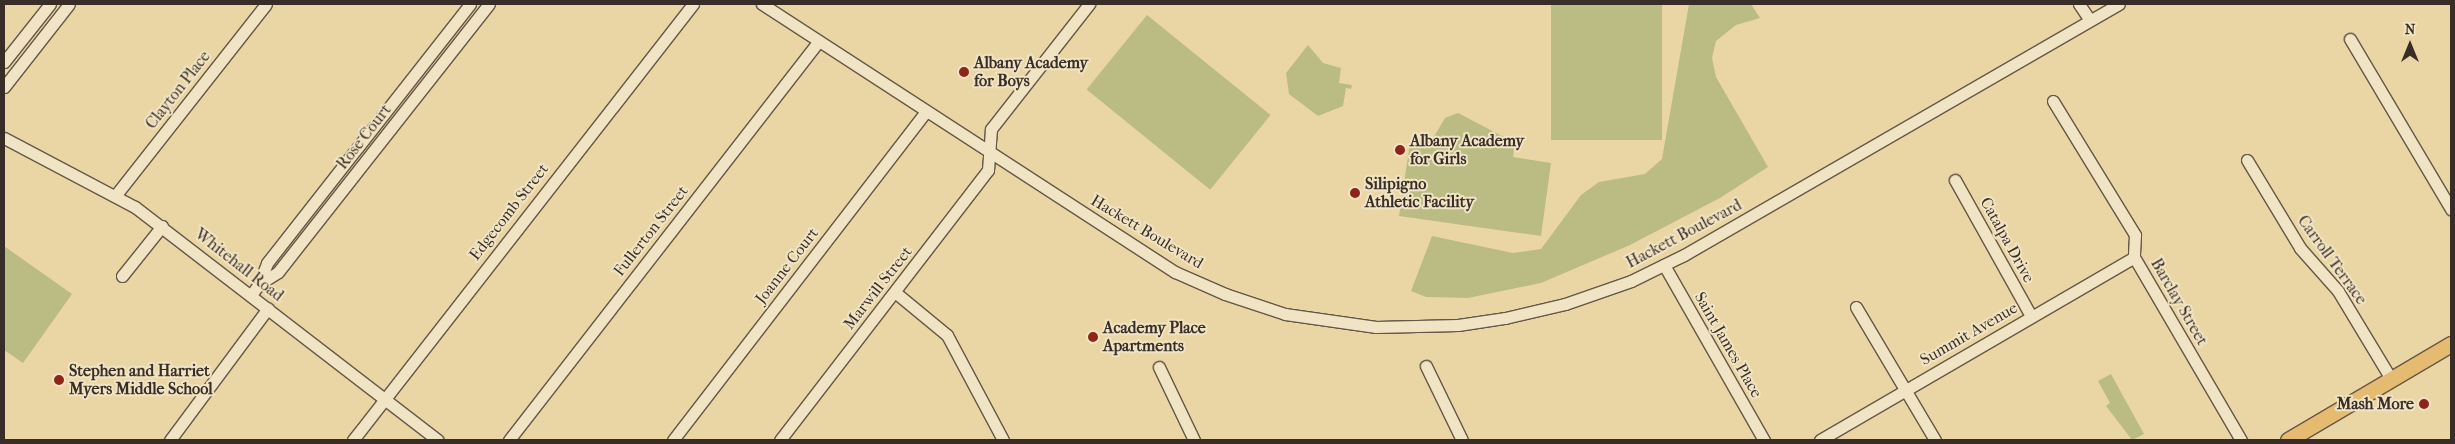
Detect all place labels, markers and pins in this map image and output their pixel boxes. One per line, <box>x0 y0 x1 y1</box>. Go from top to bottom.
place label: Albany Academy for Boys <box>974 53 1088 91</box>
marker: Albany Academy for Boys <box>958 66 970 78</box>
place label: Albany Academy for Girls <box>1410 131 1524 169</box>
marker: Albany Academy for Girls <box>1394 144 1406 156</box>
place label: Silipigno Athletic Facility <box>1365 174 1474 212</box>
marker: Silipigno Athletic Facility <box>1349 187 1361 199</box>
place label: Academy Place Apartments <box>1103 318 1206 356</box>
marker: Academy Place Apartments <box>1087 331 1099 343</box>
place label: Stephen and Harriet Myers Middle School <box>69 361 213 399</box>
marker: Stephen and Harriet Myers Middle School <box>53 374 65 386</box>
place label: Mash More <box>2337 394 2414 414</box>
marker: Mash More <box>2418 398 2430 410</box>

